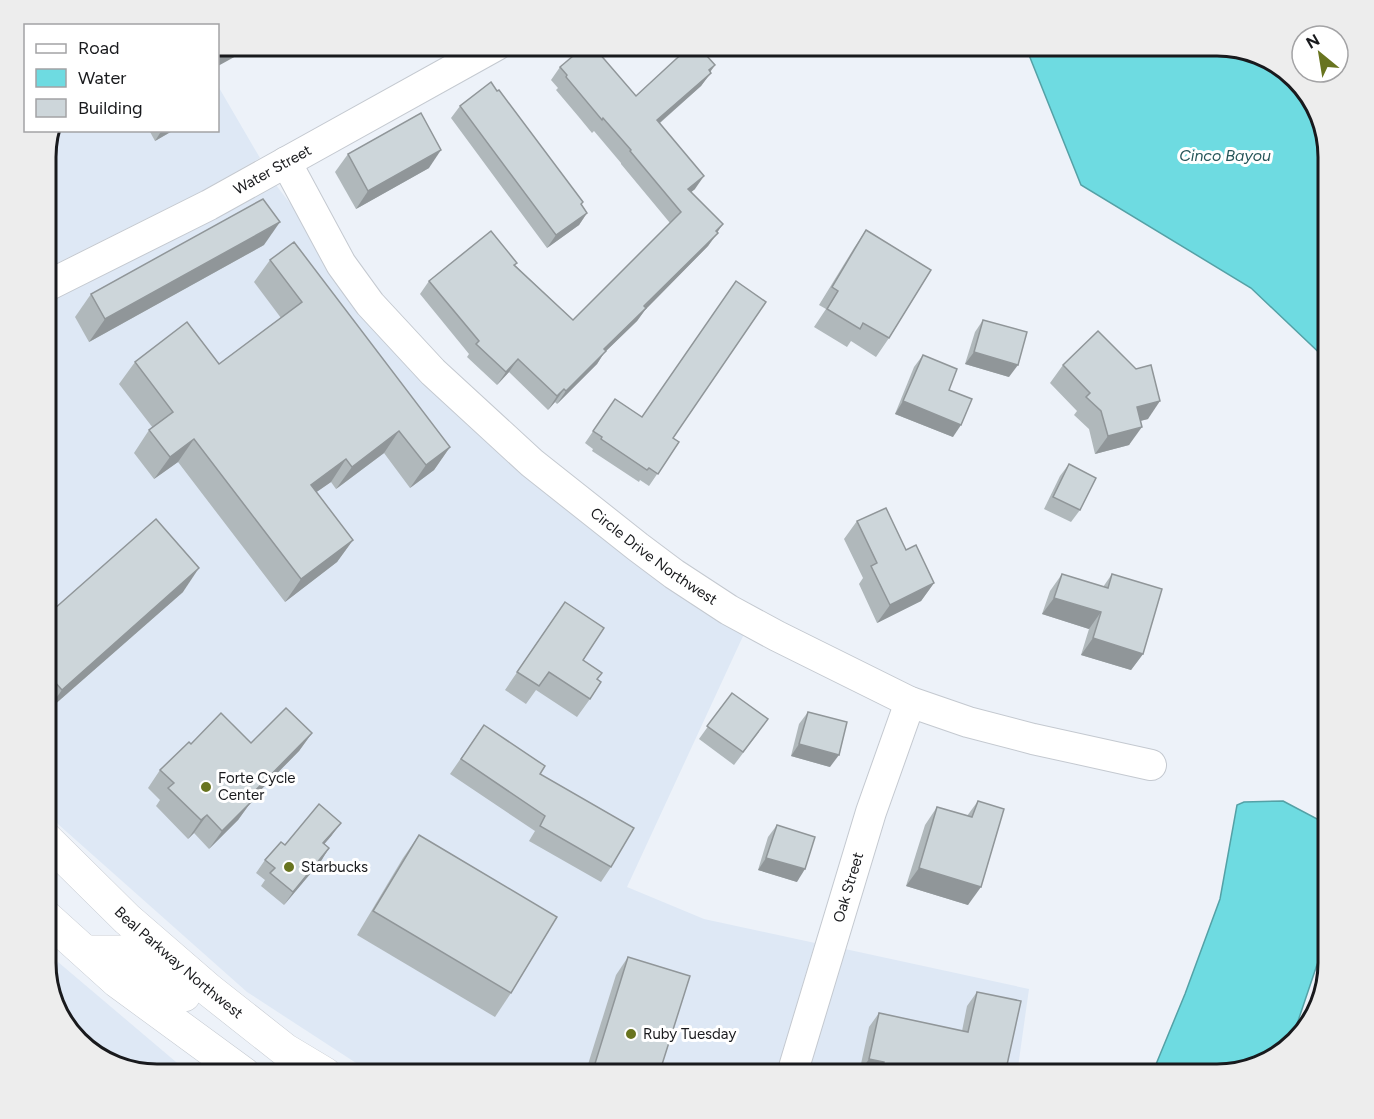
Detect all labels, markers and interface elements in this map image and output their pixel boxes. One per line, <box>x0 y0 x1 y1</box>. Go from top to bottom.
legend <box>24 24 219 132</box>
north arrow <box>1290 24 1350 84</box>
text: N <box>1303 30 1323 53</box>
text: Road <box>78 37 119 59</box>
text: Water <box>78 67 126 89</box>
text: Building <box>78 97 143 119</box>
street label: Water Street <box>230 141 315 199</box>
water label: Cinco Bayou <box>1179 146 1271 165</box>
street label: Circle Drive Northwest <box>587 504 721 609</box>
place label: Forte Cycle Center <box>218 769 296 804</box>
marker: Forte Cycle Center <box>199 780 213 794</box>
street label: Oak Street <box>829 850 867 925</box>
place label: Starbucks <box>301 858 368 876</box>
marker: Starbucks <box>282 860 296 874</box>
street label: Beal Parkway Northwest <box>111 903 247 1023</box>
place label: Ruby Tuesday <box>643 1025 736 1043</box>
marker: Ruby Tuesday <box>624 1027 638 1041</box>

